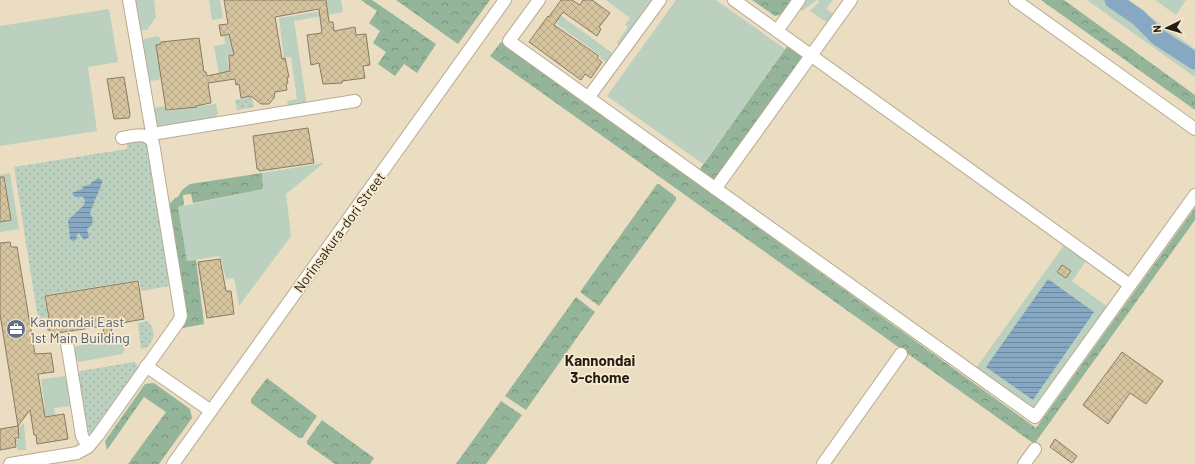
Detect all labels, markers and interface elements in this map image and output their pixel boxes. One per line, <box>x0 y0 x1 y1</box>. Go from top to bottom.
north arrow <box>1147 8 1187 48</box>
text: N <box>1150 25 1163 33</box>
street label: Norinsakura-dori Street <box>290 169 388 295</box>
place label: Kannondai East 1st Main Building <box>30 313 130 346</box>
office icon: Kannondai East 1st Main Building <box>5 318 27 340</box>
district label: Kannondai 3-chome <box>565 351 635 386</box>

